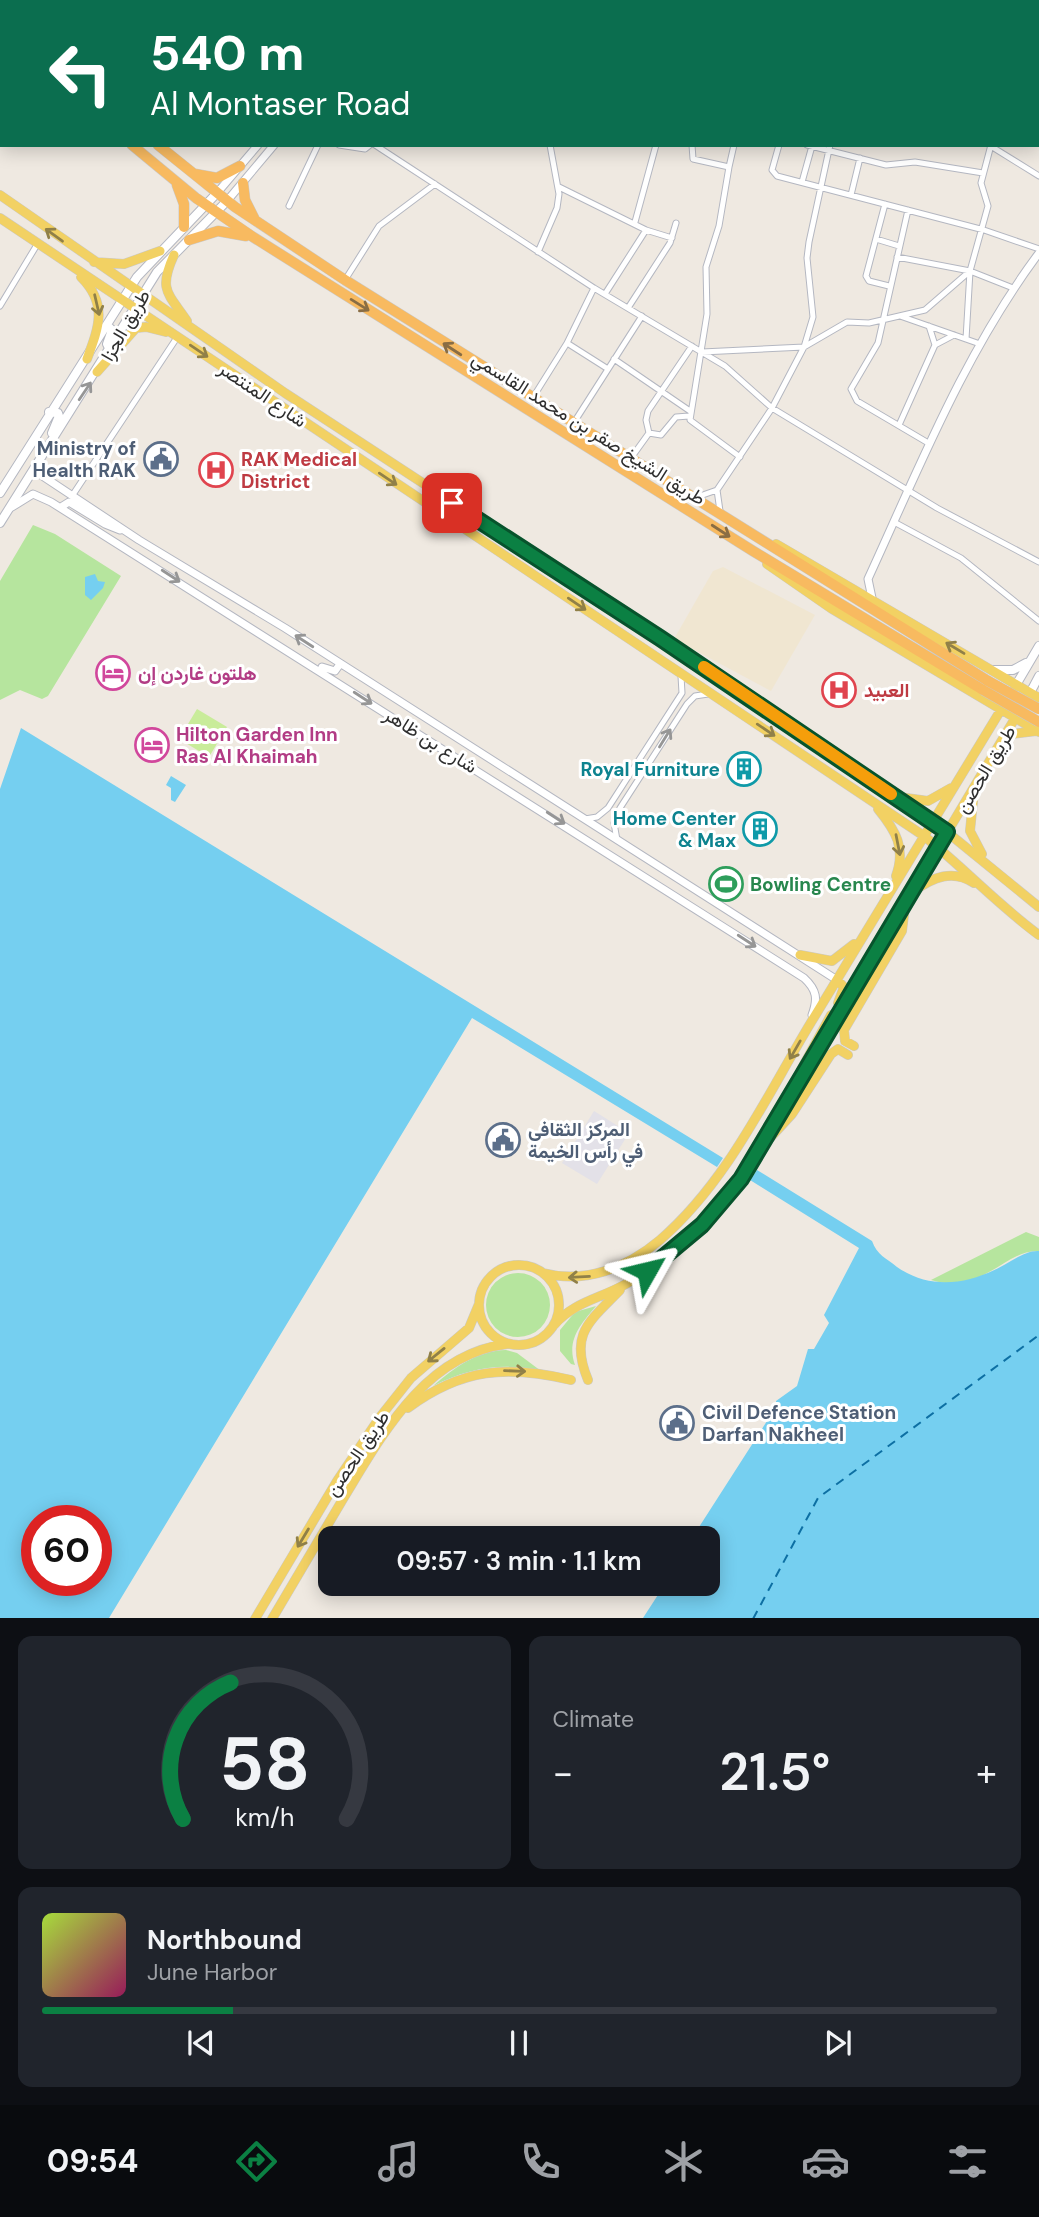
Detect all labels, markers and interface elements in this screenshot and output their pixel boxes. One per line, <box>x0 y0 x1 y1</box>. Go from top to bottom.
text: 540 m <box>150 21 304 85</box>
icon: left <box>35 28 126 119</box>
text: Al Montaser Road <box>150 83 410 125</box>
one-way arrow <box>45 228 64 242</box>
street label: طريق الجزا <box>95 285 156 366</box>
one-way arrow <box>91 293 105 316</box>
one-way arrow <box>350 299 370 313</box>
one-way arrow <box>443 341 463 355</box>
one-way arrow <box>189 344 208 358</box>
street label: طريق الشيخ صقر بن محمد القاسمي <box>465 346 710 513</box>
street label: شارع المنتصر <box>213 355 312 433</box>
one-way arrow <box>78 381 92 401</box>
place label: Ministry of Health RAK <box>32 436 136 483</box>
public building icon: Ministry of Health RAK <box>142 440 180 478</box>
place label: RAK Medical District <box>241 447 357 494</box>
hospital icon: RAK Medical District <box>197 451 235 489</box>
one-way arrow <box>377 472 397 486</box>
pin <box>422 473 482 533</box>
icon: arrive <box>433 484 471 522</box>
one-way arrow <box>711 524 731 538</box>
one-way arrow <box>161 568 180 583</box>
one-way arrow <box>567 597 586 612</box>
one-way arrow <box>295 633 315 647</box>
one-way arrow <box>946 641 966 655</box>
hotel icon: هلتون غاردن إن <box>94 654 132 692</box>
place label: هلتون غاردن إن <box>138 661 257 686</box>
hospital icon: العبيد <box>820 671 858 709</box>
place label: العبيد <box>864 678 909 703</box>
one-way arrow <box>353 690 372 705</box>
street label: شارع بن ظاهر <box>379 701 482 779</box>
street label: طريق الحصن <box>949 721 1021 818</box>
place label: Hilton Garden Inn Ras Al Khaimah <box>176 722 338 769</box>
one-way arrow <box>756 724 776 738</box>
hotel icon: Hilton Garden Inn Ras Al Khaimah <box>133 726 171 764</box>
one-way arrow <box>658 729 673 748</box>
building icon: Royal Furniture <box>725 750 763 788</box>
place label: Royal Furniture <box>581 757 720 782</box>
place label: Home Center & Max <box>613 806 736 853</box>
building icon: Home Center & Max <box>741 810 779 848</box>
one-way arrow <box>545 812 565 826</box>
one-way arrow <box>892 833 905 856</box>
sports icon: Bowling Centre <box>707 865 745 903</box>
place label: Bowling Centre <box>750 872 891 897</box>
one-way arrow <box>737 934 757 948</box>
one-way arrow <box>788 1039 802 1059</box>
place label: المركز الثقافي في رأس الخيمة <box>528 1117 643 1168</box>
public building icon: المركز الثقافي في رأس الخيمة <box>484 1121 522 1159</box>
position arrow <box>610 1234 684 1308</box>
one-way arrow <box>568 1271 591 1284</box>
one-way arrow <box>427 1347 445 1363</box>
one-way arrow <box>503 1364 526 1378</box>
place label: Civil Defence Station Darfan Nakheel <box>702 1400 896 1447</box>
public building icon: Civil Defence Station Darfan Nakheel <box>658 1404 696 1442</box>
street label: طريق الحصن <box>320 1406 395 1501</box>
speed limit sign: 60 <box>21 1505 112 1596</box>
one-way arrow <box>295 1528 309 1548</box>
text: 09:57 · 3 min · 1.1 km <box>396 1544 642 1578</box>
text: Climate <box>553 1704 634 1734</box>
text: 58 <box>219 1717 310 1812</box>
text: 21.5° <box>719 1738 830 1806</box>
text: − <box>553 1748 573 1798</box>
text: + <box>976 1748 997 1798</box>
text: km/h <box>235 1800 294 1833</box>
text: Northbound <box>147 1923 302 1957</box>
text: June Harbor <box>147 1957 277 1987</box>
icon: previous <box>182 2024 220 2062</box>
icon: pause <box>500 2024 538 2062</box>
icon: next <box>819 2024 857 2062</box>
icon: directions <box>232 2137 281 2186</box>
icon: music <box>374 2137 423 2186</box>
icon: phone <box>516 2137 565 2186</box>
icon: climate <box>659 2137 708 2186</box>
icon: car <box>801 2137 850 2186</box>
icon: filters <box>943 2137 992 2186</box>
text: 09:54 <box>47 2140 138 2182</box>

